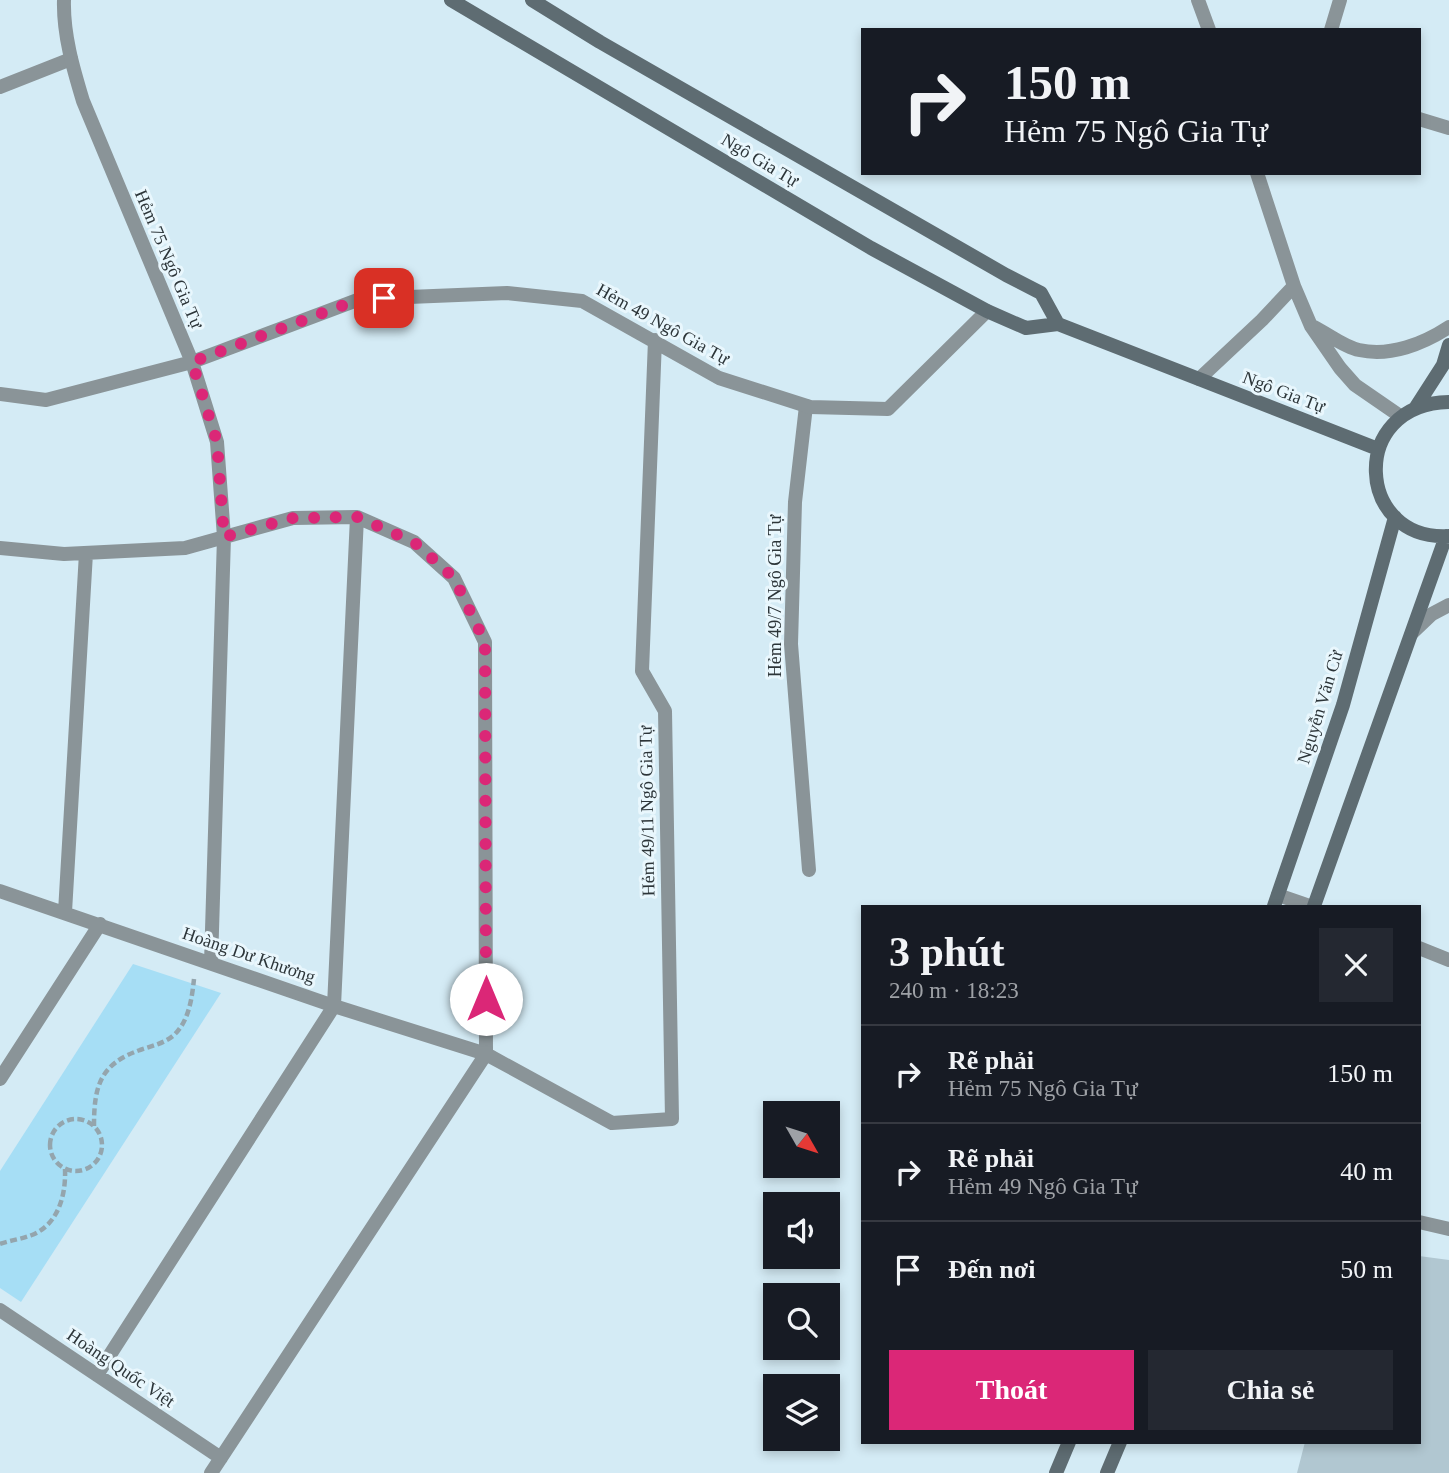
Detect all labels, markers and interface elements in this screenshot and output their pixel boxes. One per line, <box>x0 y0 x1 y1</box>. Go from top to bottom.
text: 150 m <box>1004 55 1131 110</box>
icon: right <box>889 56 980 147</box>
text: Hẻm 75 Ngô Gia Tự <box>1004 113 1268 149</box>
street label: Ngô Gia Tự <box>718 129 803 191</box>
street label: Hẻm 75 Ngô Gia Tự <box>131 187 208 332</box>
pin <box>354 268 414 328</box>
icon: arrive <box>365 279 403 317</box>
street label: Hẻm 49 Ngô Gia Tự <box>593 279 734 369</box>
street label: Ngô Gia Tự <box>1240 367 1329 417</box>
street label: Hẻm 49/7 Ngô Gia Tự <box>765 514 785 677</box>
street label: Nguyễn Văn Cừ <box>1293 647 1347 766</box>
street label: Hẻm 49/11 Ngô Gia Tự <box>635 724 658 897</box>
street label: Hoàng Dư Khương <box>180 923 318 987</box>
button: close <box>1319 928 1393 1002</box>
text: 3 phút <box>889 929 1005 975</box>
position arrow <box>449 962 523 1036</box>
text: 240 m · 18:23 <box>889 978 1019 1003</box>
text: Rẽ phải <box>948 1046 1034 1075</box>
icon: right <box>889 1055 927 1093</box>
text: 150 m <box>1327 1059 1393 1088</box>
text: Hẻm 75 Ngô Gia Tự <box>948 1076 1138 1101</box>
north arrow <box>763 1101 840 1178</box>
map controls <box>763 1101 840 1451</box>
text: Rẽ phải <box>948 1144 1034 1173</box>
icon: right <box>889 1153 927 1191</box>
text: 40 m <box>1340 1157 1393 1186</box>
text: Hẻm 49 Ngô Gia Tự <box>948 1174 1138 1199</box>
button: sound <box>763 1192 840 1269</box>
icon: arrive <box>889 1251 927 1289</box>
text: Đến nơi <box>948 1255 1035 1284</box>
text: 50 m <box>1340 1255 1393 1284</box>
button: search <box>763 1283 840 1360</box>
street label: Hoàng Quốc Việt <box>63 1325 179 1411</box>
button: Thoát <box>889 1350 1134 1430</box>
button: Chia sẻ <box>1148 1350 1393 1430</box>
button: layers <box>763 1374 840 1451</box>

